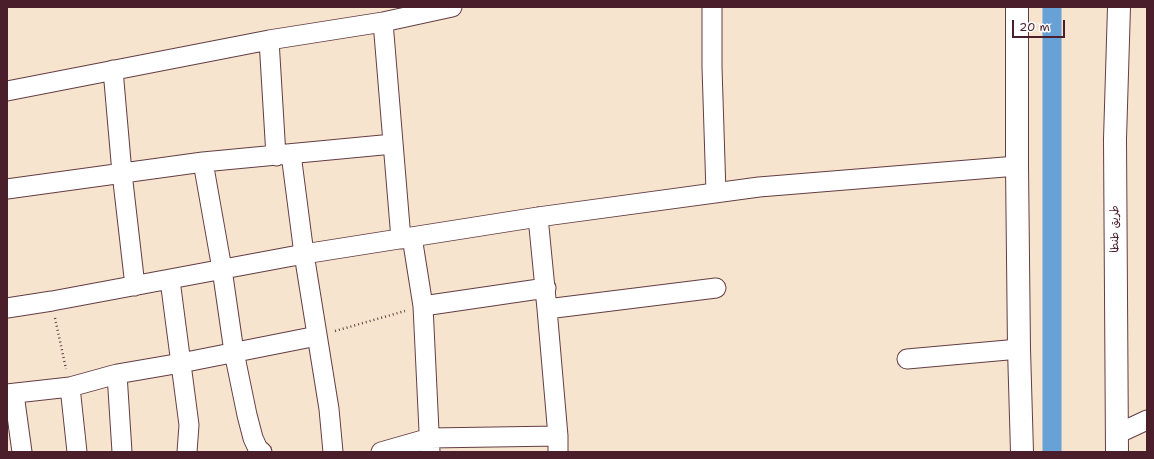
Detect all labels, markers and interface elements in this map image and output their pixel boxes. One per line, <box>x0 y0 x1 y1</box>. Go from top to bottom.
scale bar <box>1014 12 1067 38</box>
text: 20 m <box>1019 19 1050 35</box>
street label: طريق طنطا <box>1108 205 1122 253</box>

